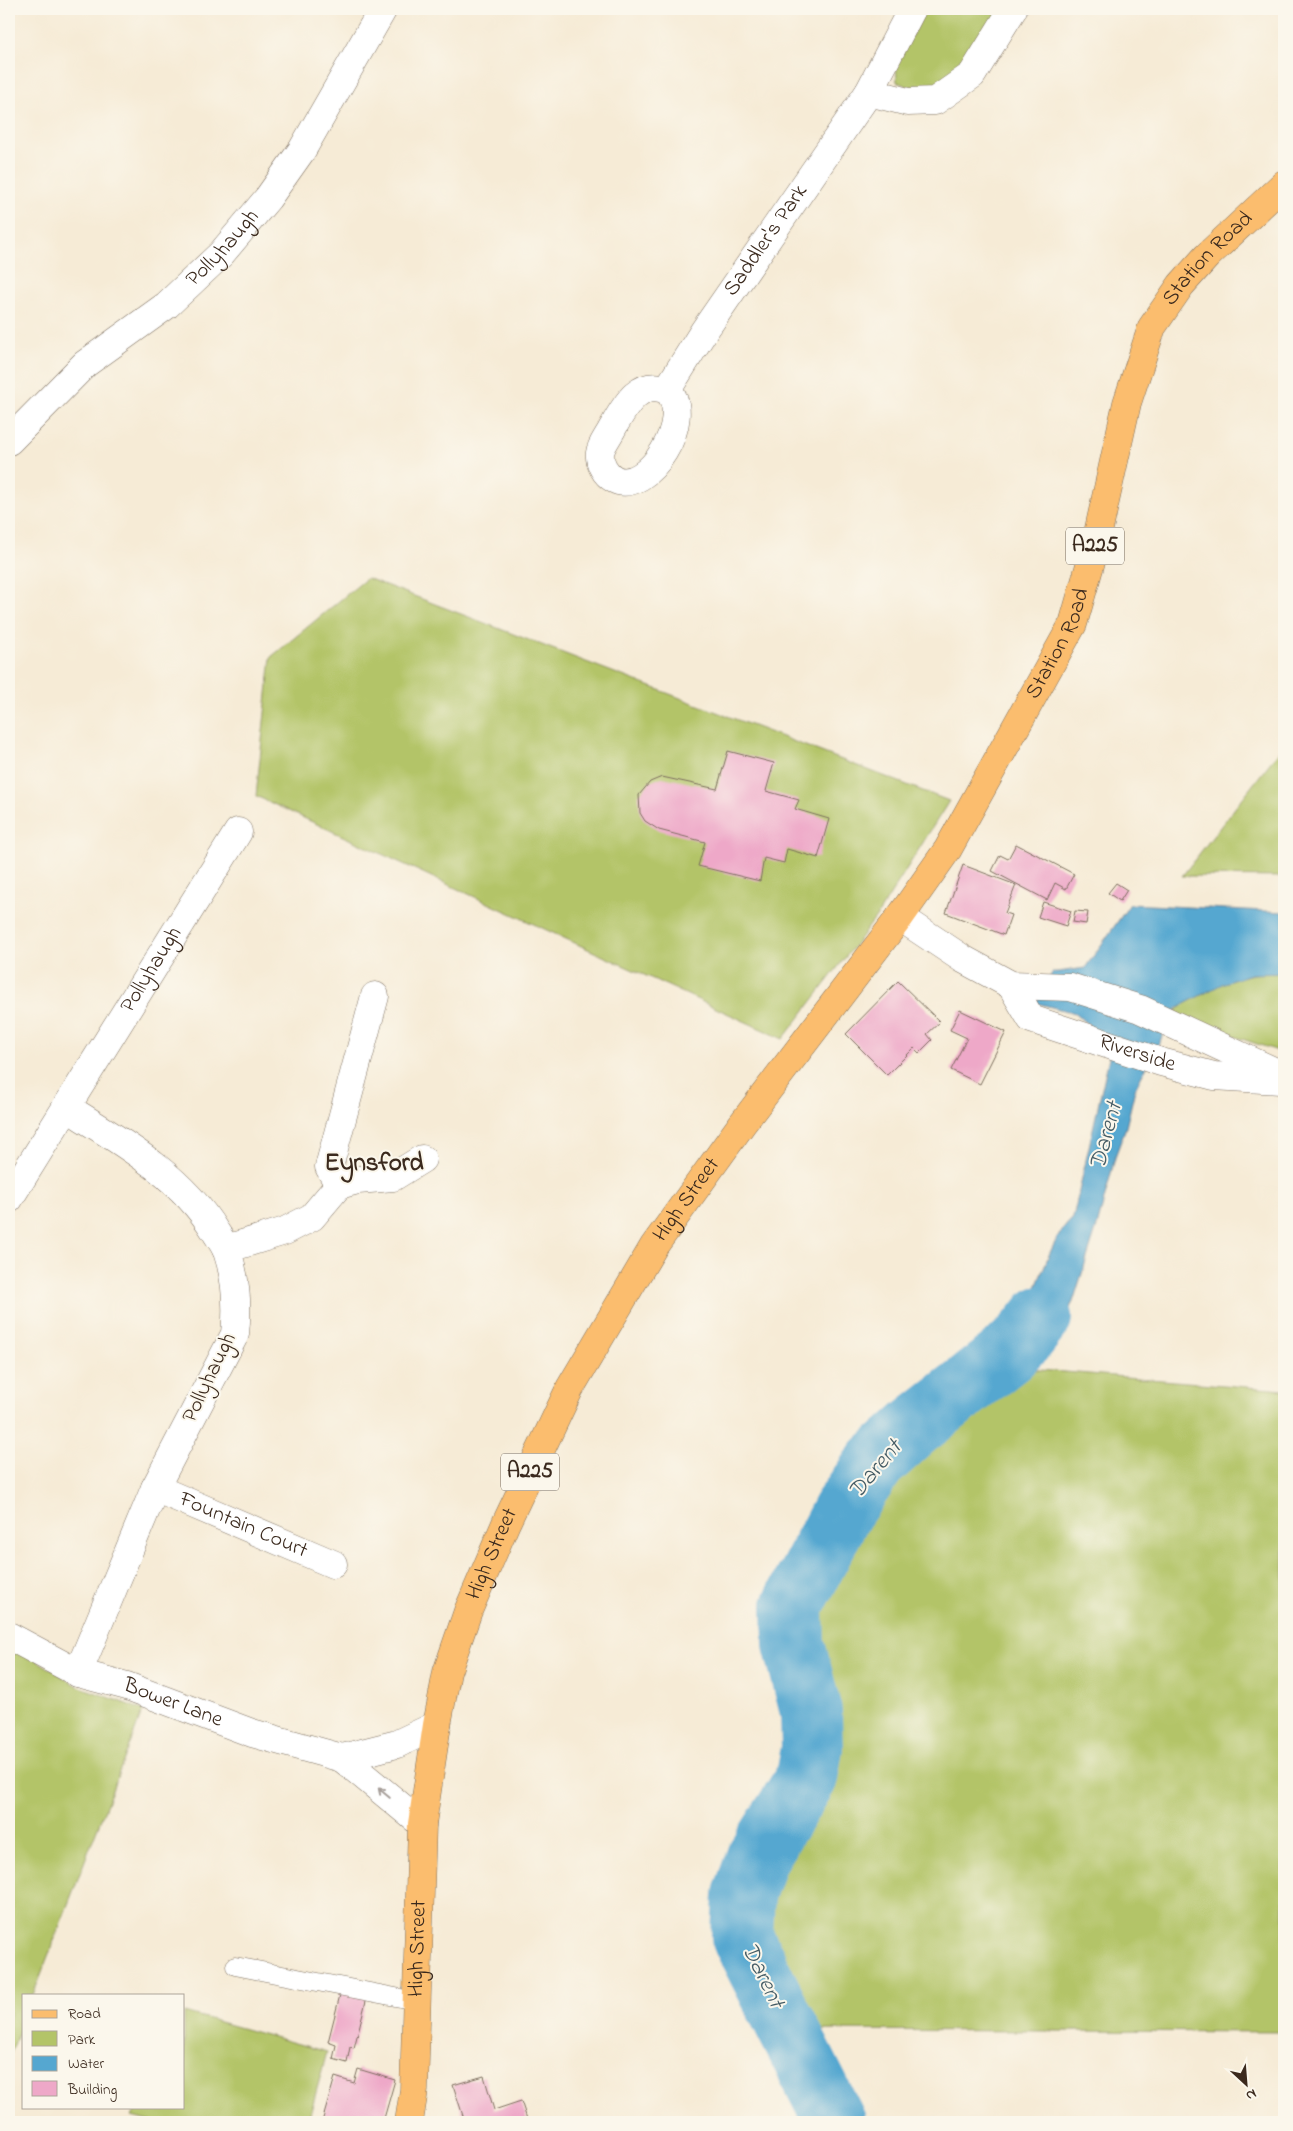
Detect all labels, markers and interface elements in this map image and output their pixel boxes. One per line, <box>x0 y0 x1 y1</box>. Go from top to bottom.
street label: Saddler's Park <box>716 178 817 303</box>
street label: Pollyhaugh <box>179 203 268 295</box>
street label: Station Road <box>1155 204 1261 313</box>
road number: A225 <box>1066 528 1124 564</box>
street label: Station Road <box>1018 585 1098 705</box>
street label: Pollyhaugh <box>113 921 191 1019</box>
street label: Riverside <box>1094 1026 1179 1081</box>
water label: Darent <box>1081 1096 1133 1174</box>
district label: Eynsford <box>324 1146 424 1183</box>
street label: High Street <box>646 1151 729 1249</box>
street label: Pollyhaugh <box>175 1328 246 1429</box>
water label: Darent <box>841 1431 913 1508</box>
road number: A225 <box>501 1454 559 1490</box>
street label: Fountain Court <box>173 1484 313 1568</box>
street label: High Street <box>459 1502 527 1605</box>
street label: Bower Lane <box>118 1670 227 1737</box>
one-way arrow <box>378 1787 391 1798</box>
street label: High Street <box>401 1899 436 1998</box>
water label: Darent <box>731 1937 794 2016</box>
legend <box>22 1994 185 2108</box>
text: Road <box>68 2003 101 2025</box>
text: Park <box>68 2029 96 2051</box>
text: Water <box>68 2053 104 2075</box>
north arrow <box>1220 2058 1270 2108</box>
text: Building <box>67 2079 117 2102</box>
text: N <box>1242 2083 1260 2106</box>

